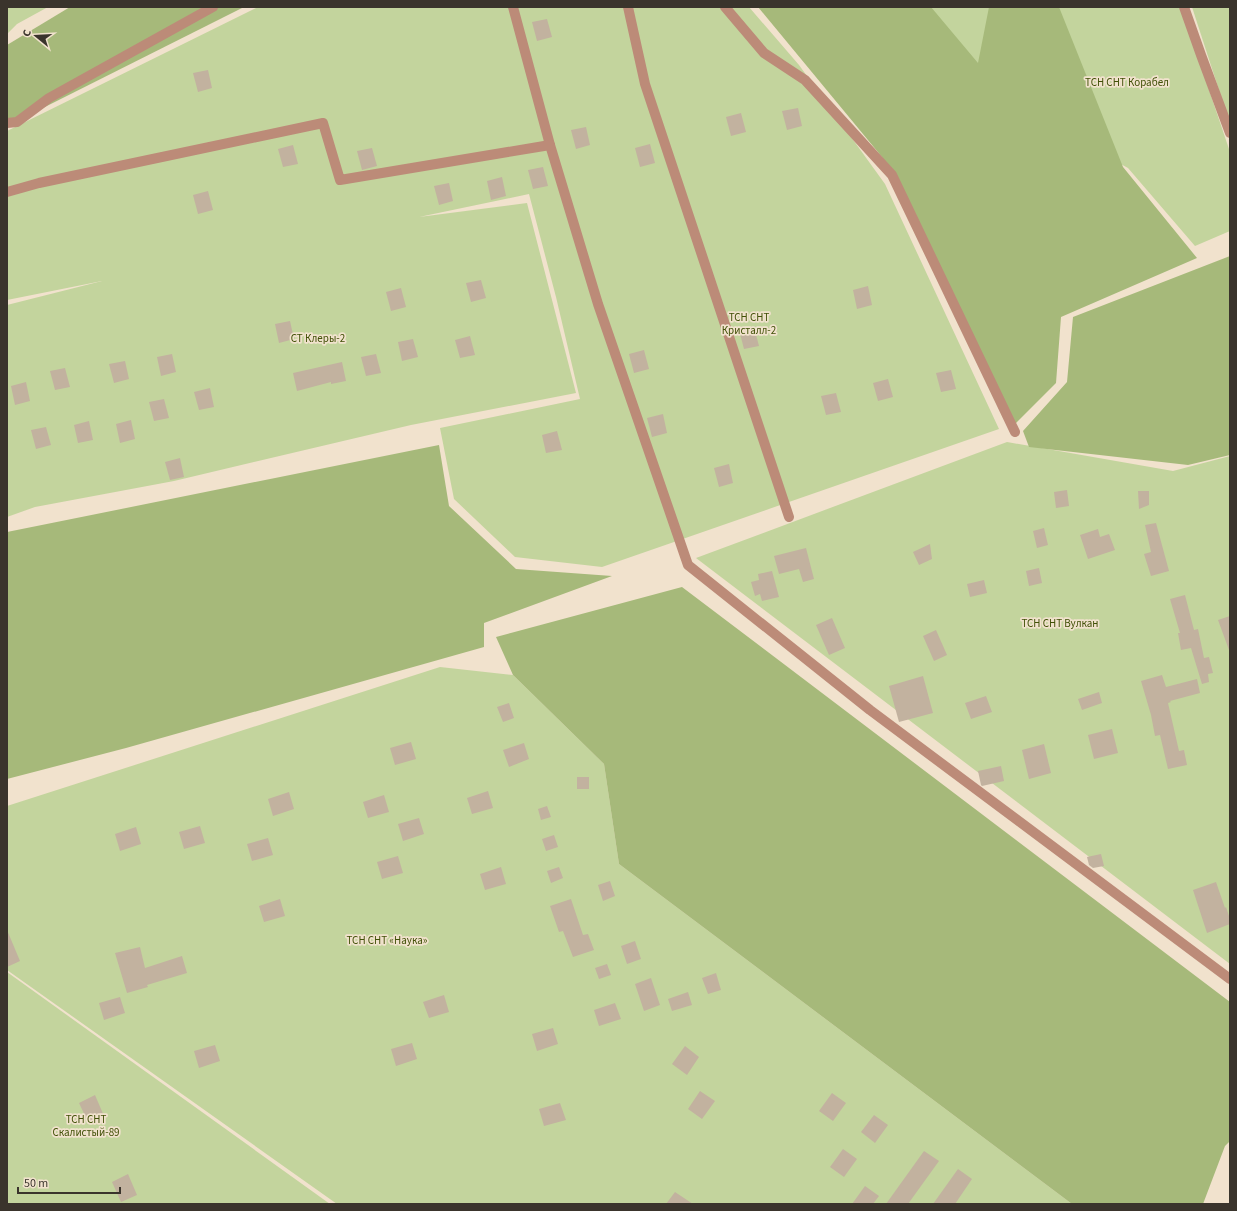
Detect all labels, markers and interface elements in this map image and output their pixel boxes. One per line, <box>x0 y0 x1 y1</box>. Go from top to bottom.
north arrow <box>16 16 56 56</box>
text: С <box>19 27 35 38</box>
park label: ТСН СНТ Корабел <box>1085 75 1169 90</box>
park label: ТСН СНТ Кристалл-2 <box>722 310 776 338</box>
park label: СТ Клеры-2 <box>291 331 345 346</box>
park label: ТСН СНТ Вулкан <box>1021 616 1099 631</box>
park label: ТСН СНТ «Наука» <box>346 933 428 948</box>
park label: ТСН СНТ Скалистый-89 <box>52 1112 120 1140</box>
scale bar <box>18 1169 120 1195</box>
text: 50 m <box>24 1175 48 1192</box>

